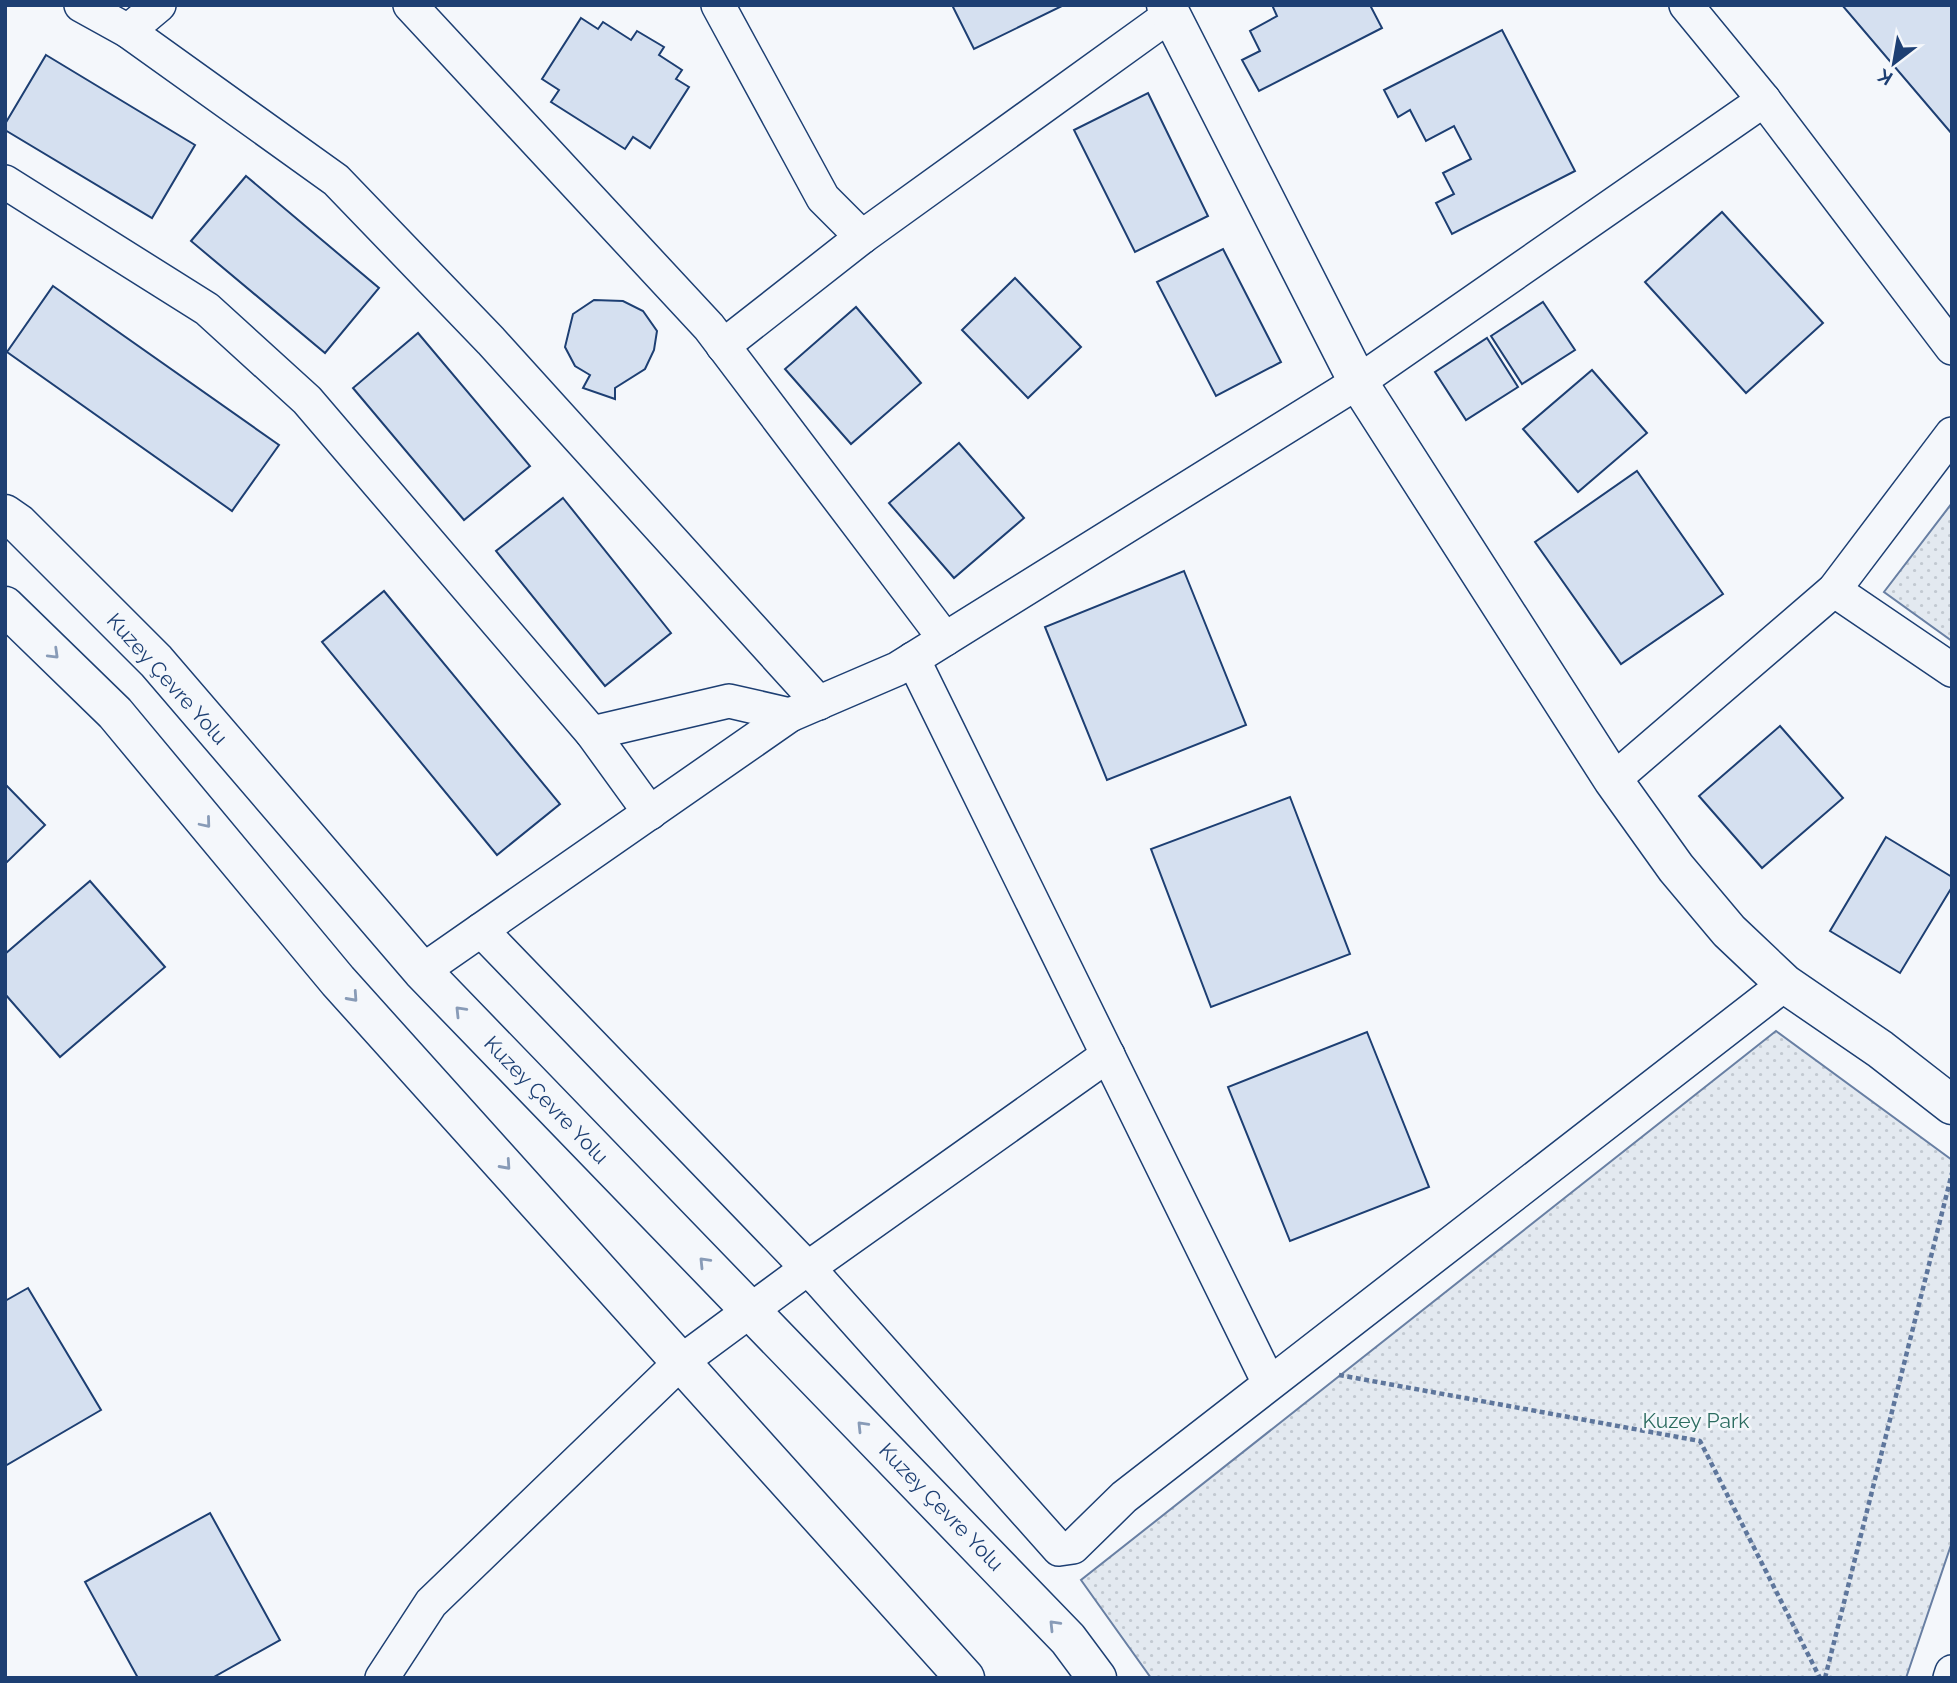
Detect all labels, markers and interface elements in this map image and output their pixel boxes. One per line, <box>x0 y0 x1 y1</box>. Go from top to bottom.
north arrow <box>1859 28 1929 98</box>
text: K <box>1874 65 1896 90</box>
street label: Kuzey Çevre Yolu <box>102 608 233 749</box>
one-way arrow <box>46 645 59 658</box>
one-way arrow <box>198 815 211 827</box>
one-way arrow <box>344 989 357 1002</box>
one-way arrow <box>456 1006 469 1019</box>
street label: Kuzey Çevre Yolu <box>479 1031 614 1169</box>
one-way arrow <box>497 1157 510 1170</box>
one-way arrow <box>699 1258 712 1271</box>
park label: Kuzey Park <box>1643 1408 1749 1433</box>
one-way arrow <box>857 1421 870 1434</box>
street label: Kuzey Çevre Yolu <box>874 1438 1009 1576</box>
one-way arrow <box>1050 1620 1063 1633</box>

